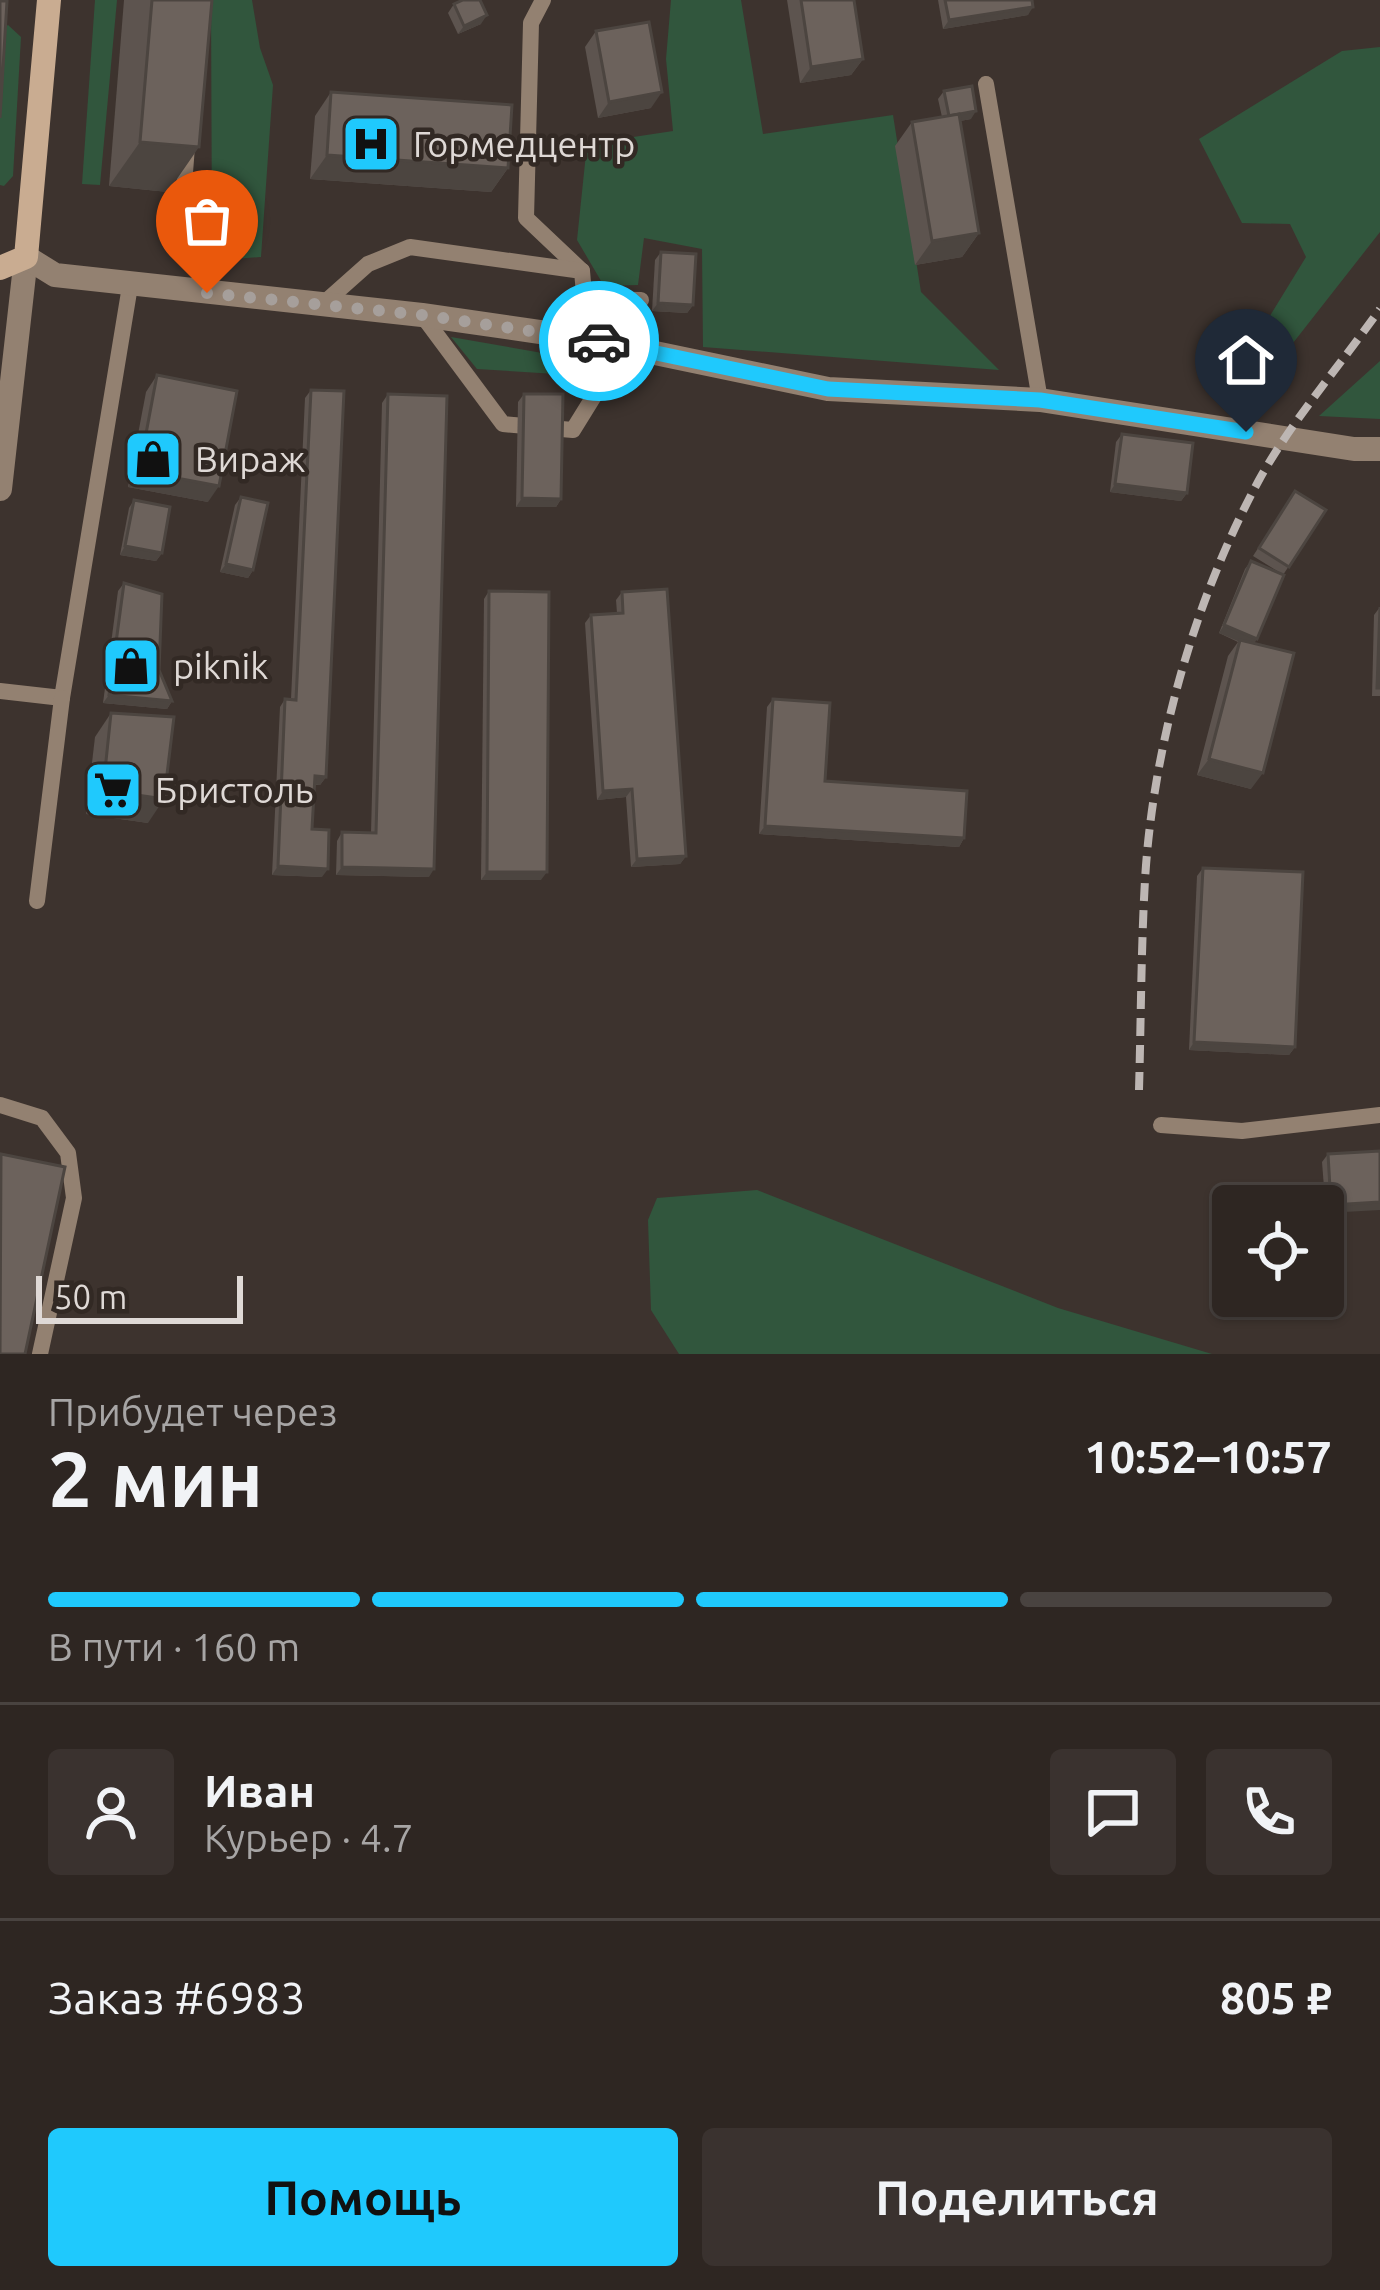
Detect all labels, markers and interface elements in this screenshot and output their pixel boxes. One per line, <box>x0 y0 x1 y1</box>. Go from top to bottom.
hospital icon: Гормедцентр <box>340 113 402 175</box>
place label: Гормедцентр <box>413 123 635 164</box>
pin <box>156 170 258 293</box>
icon: bag <box>174 188 240 254</box>
courier <box>539 281 659 401</box>
icon: car <box>566 308 632 374</box>
pin <box>1195 309 1297 432</box>
icon: home <box>1213 327 1279 393</box>
shop icon: Вираж <box>122 428 184 490</box>
place label: Вираж <box>195 438 306 479</box>
shop icon: piknik <box>100 635 162 697</box>
place label: piknik <box>173 645 268 686</box>
supermarket icon: Бристоль <box>82 759 144 821</box>
place label: Бристоль <box>155 769 314 810</box>
map controls <box>1212 1185 1344 1317</box>
button: locate <box>1212 1185 1344 1317</box>
scale bar <box>36 1270 243 1323</box>
text: 50 m <box>54 1278 127 1315</box>
text: Прибудет через <box>48 1390 337 1433</box>
text: 10:52–10:57 <box>1084 1431 1332 1482</box>
text: 2 мин <box>48 1434 263 1522</box>
text: В пути · 160 m <box>48 1625 300 1668</box>
button: person <box>48 1749 174 1875</box>
button: chat <box>1050 1749 1176 1875</box>
button: phone <box>1206 1749 1332 1875</box>
text: Иван <box>204 1765 315 1816</box>
text: Курьер · 4.7 <box>204 1816 414 1859</box>
text: Заказ #6983 <box>48 1972 306 2023</box>
text: 805 ₽ <box>1220 1972 1332 2023</box>
button: Помощь <box>48 2128 678 2266</box>
button: Поделиться <box>702 2128 1332 2266</box>

